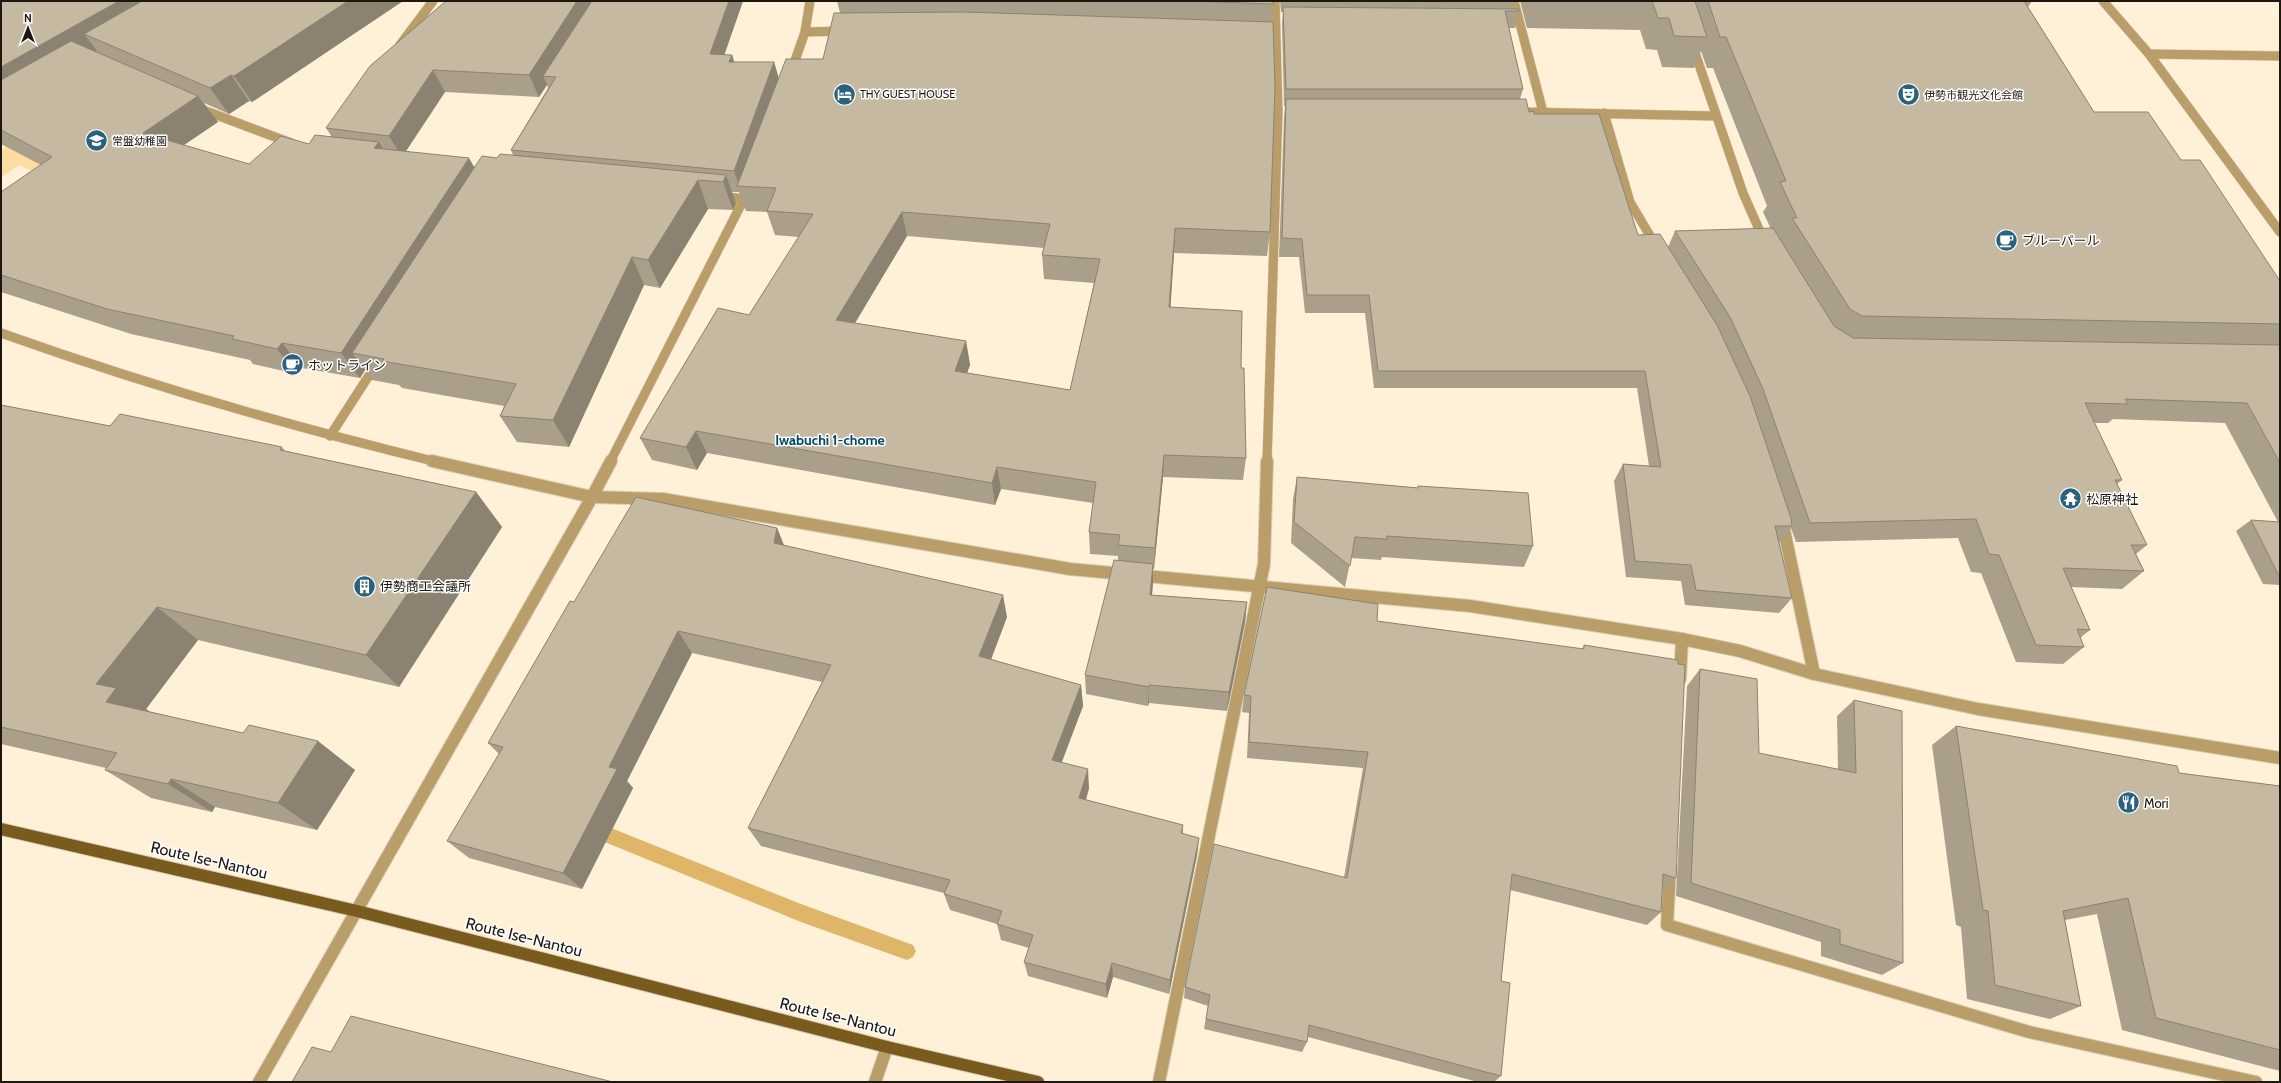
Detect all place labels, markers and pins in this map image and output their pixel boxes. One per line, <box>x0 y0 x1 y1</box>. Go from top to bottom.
hotel icon: THY GUEST HOUSE <box>832 81 858 107</box>
theatre icon: 伊勢市観光文化会館 <box>1896 82 1922 108</box>
place label: THY GUEST HOUSE <box>860 87 955 101</box>
place label: 伊勢市観光文化会館 <box>1924 88 2023 102</box>
school or university icon: 常盤幼稚園 <box>84 128 110 154</box>
place label: 常盤幼稚園 <box>112 134 167 148</box>
cafe icon: ブルーパール <box>1994 227 2020 253</box>
place label: ブルーパール <box>2022 232 2100 248</box>
cafe icon: ホットライン <box>279 352 305 378</box>
place label: ホットライン <box>308 357 386 373</box>
temple icon: 松原神社 <box>2057 486 2083 512</box>
place label: 松原神社 <box>2086 491 2138 507</box>
building icon: 伊勢商工会議所 <box>351 573 377 599</box>
place label: 伊勢商工会議所 <box>380 578 471 594</box>
restaurant icon: Mori <box>2115 790 2141 816</box>
place label: Mori <box>2144 795 2168 811</box>

